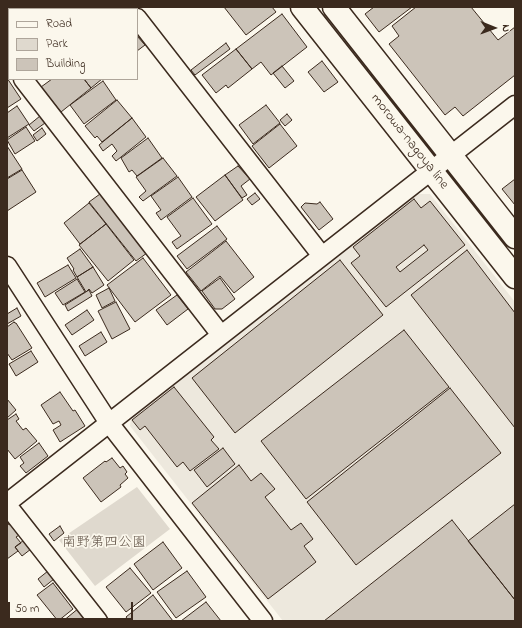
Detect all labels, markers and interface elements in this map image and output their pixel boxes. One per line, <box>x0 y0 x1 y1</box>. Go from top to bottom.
legend <box>8 8 138 80</box>
north arrow <box>474 8 514 48</box>
text: Road <box>46 15 72 33</box>
text: N <box>498 24 514 32</box>
text: Park <box>46 35 68 53</box>
text: Building <box>46 55 85 73</box>
street label: morowa-nagoya line <box>366 91 452 193</box>
park label: 南野第四公園 <box>62 536 146 552</box>
scale bar <box>10 594 135 620</box>
text: 50 m <box>15 600 39 618</box>

